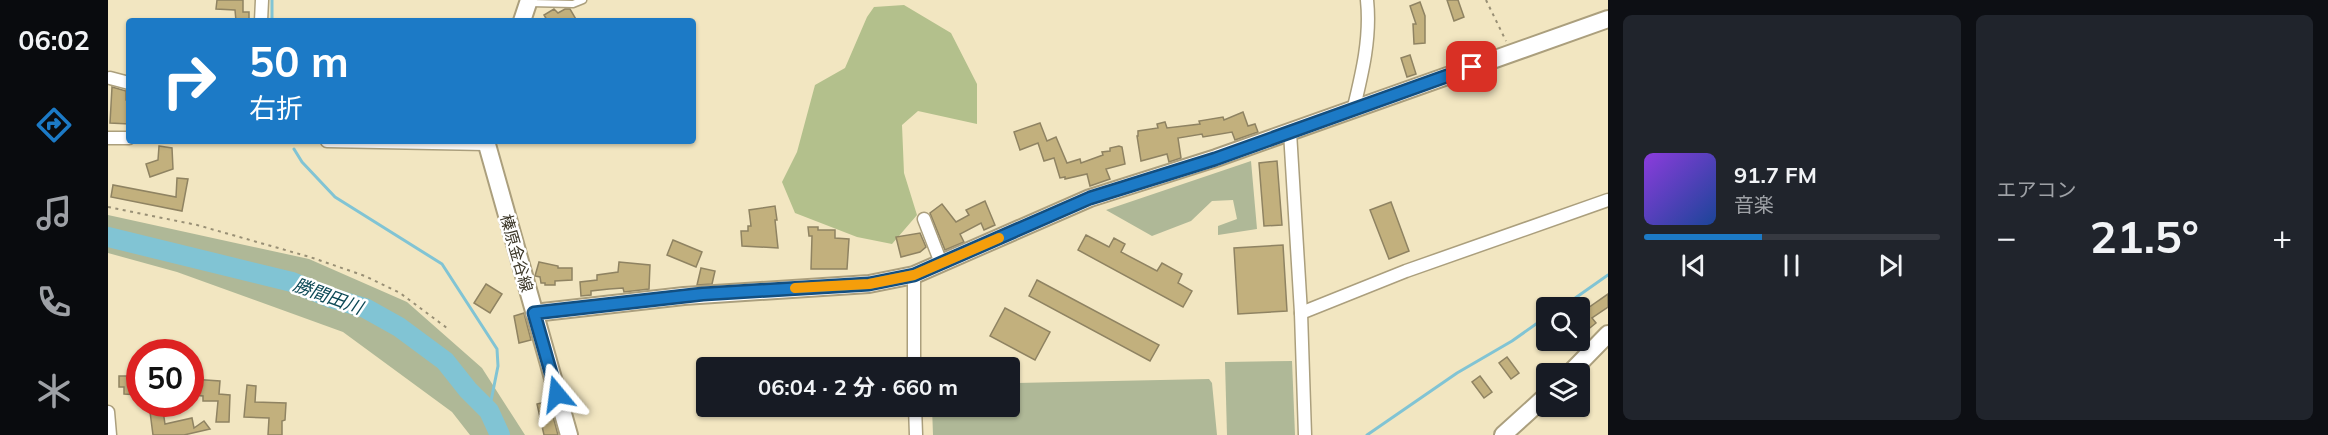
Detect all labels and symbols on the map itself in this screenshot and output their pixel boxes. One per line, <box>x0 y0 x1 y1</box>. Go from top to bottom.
pin <box>1446 41 1497 92</box>
street label: 榛原金谷線 <box>496 212 538 294</box>
water label: 勝間田川 <box>290 273 368 320</box>
speed limit sign: 50 <box>126 339 204 417</box>
position arrow <box>525 362 589 426</box>

